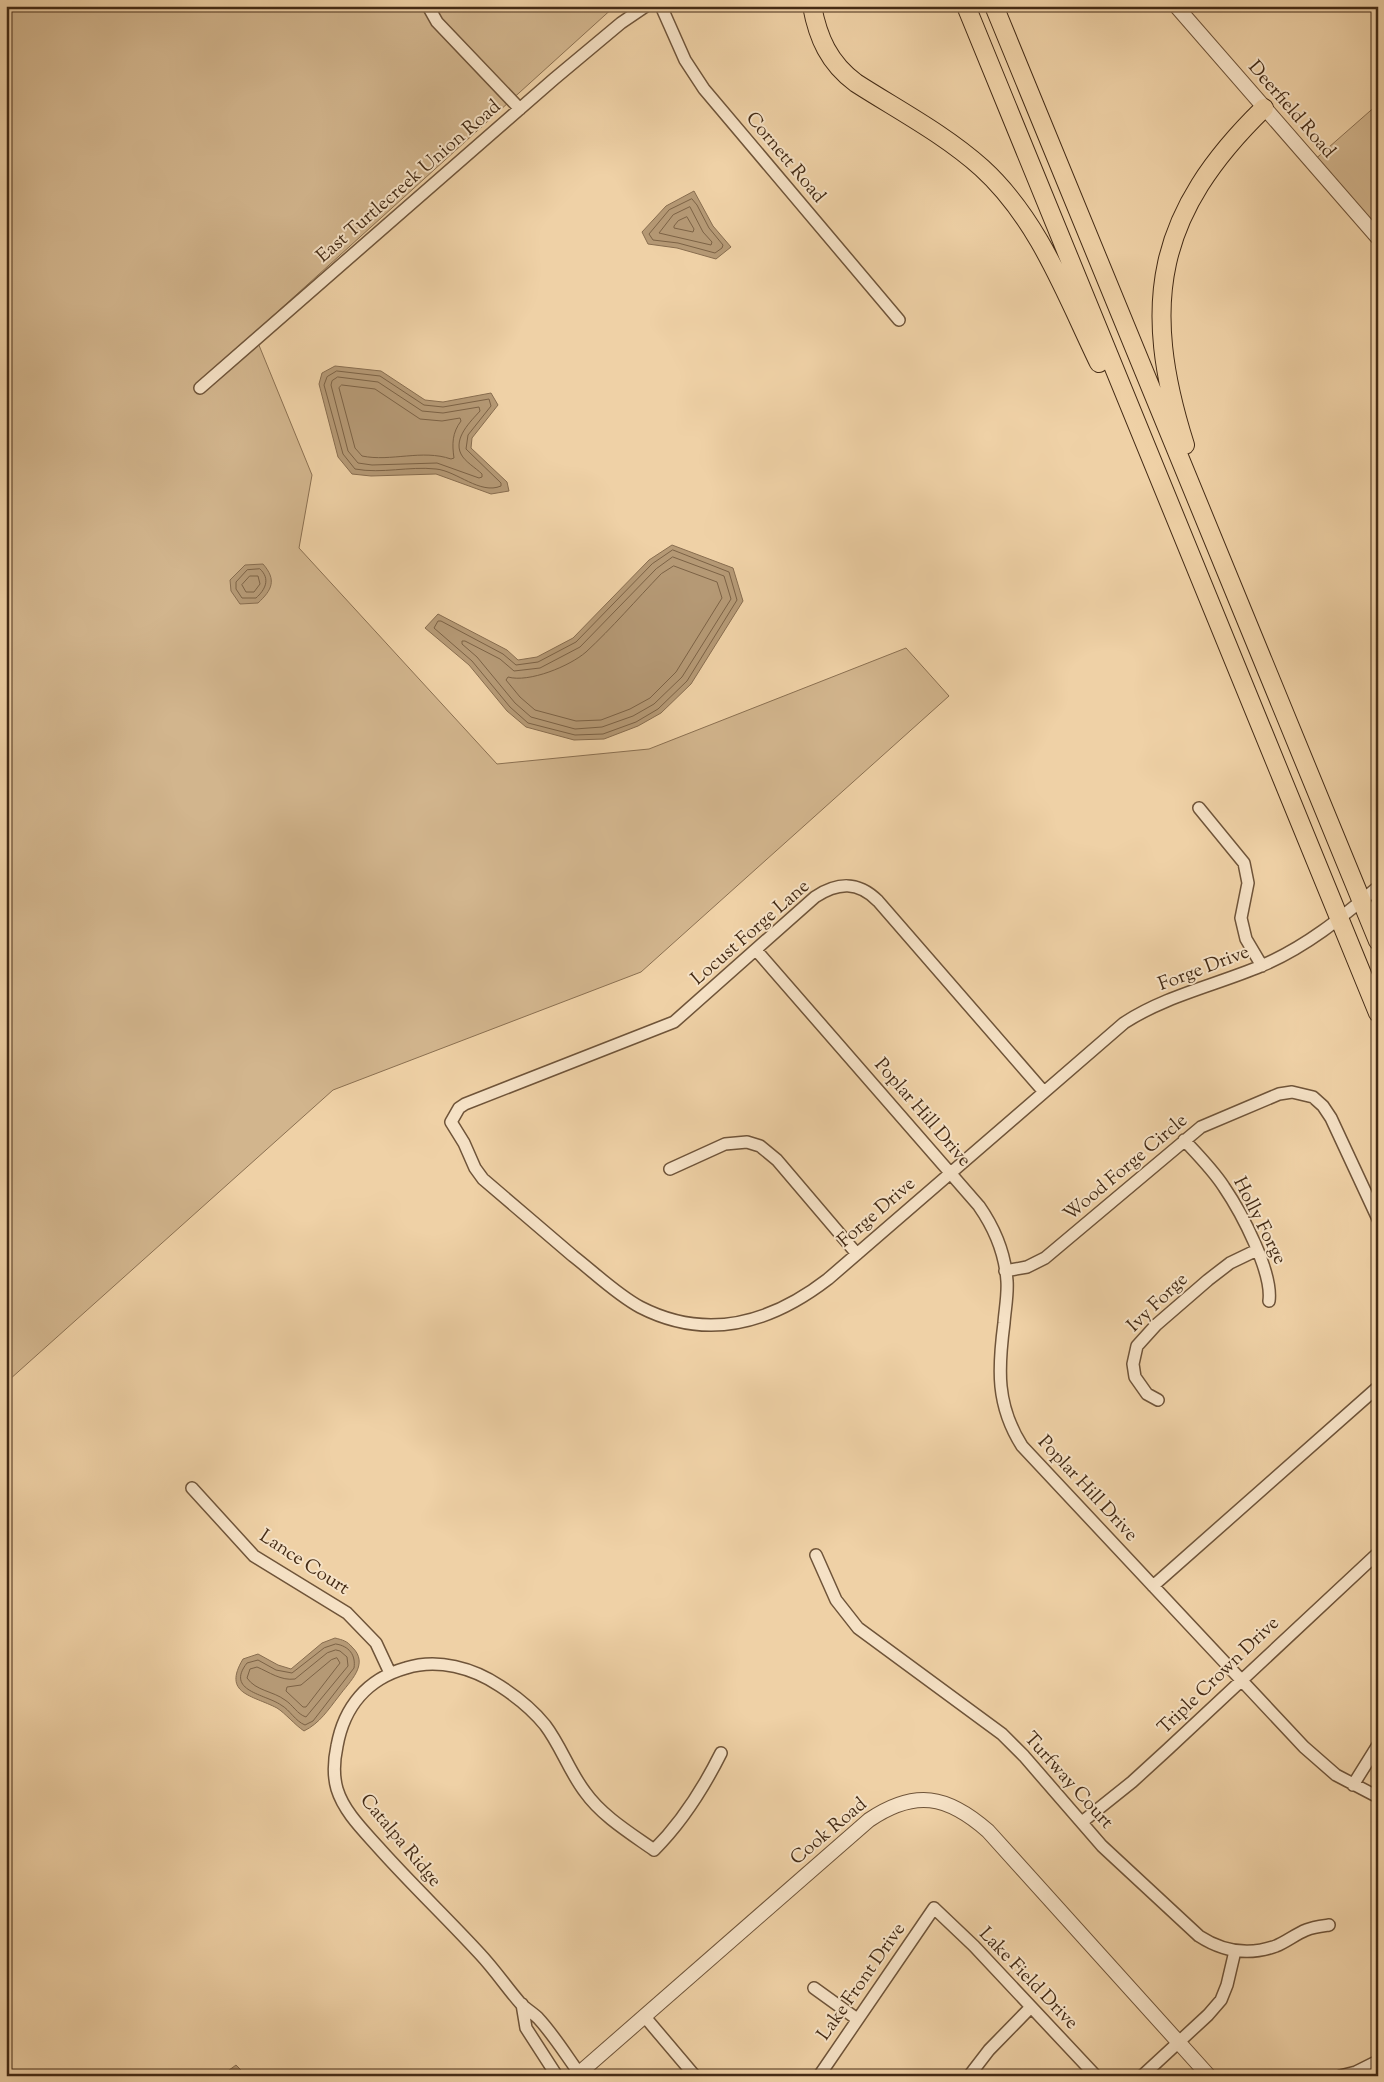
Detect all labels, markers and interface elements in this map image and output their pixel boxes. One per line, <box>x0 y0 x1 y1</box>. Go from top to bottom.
street label: Deerfield Road <box>1241 55 1341 165</box>
street label: East Turtlecreek Union Road <box>311 94 507 270</box>
street label: Cornett Road <box>739 106 831 210</box>
street label: Locust Forge Lane <box>686 874 816 992</box>
street label: Forge Drive <box>1155 939 1254 999</box>
street label: Poplar Hill Drive <box>867 1053 977 1173</box>
street label: Wood Forge Circle <box>1058 1108 1194 1228</box>
street label: Forge Drive <box>832 1171 922 1255</box>
street label: Holly Forge <box>1225 1173 1293 1270</box>
street label: Ivy Forge <box>1121 1267 1195 1339</box>
street label: Poplar Hill Drive <box>1031 1430 1143 1548</box>
street label: Lance Court <box>254 1524 355 1603</box>
street label: Triple Crown Drive <box>1152 1611 1286 1741</box>
street label: Turfway Court <box>1017 1727 1119 1836</box>
street label: Catalpa Ridge <box>353 1788 447 1894</box>
street label: Cook Road <box>785 1792 873 1872</box>
street label: Lake Front Drive <box>811 1918 913 2046</box>
street label: Lake Field Drive <box>972 1922 1084 2036</box>

